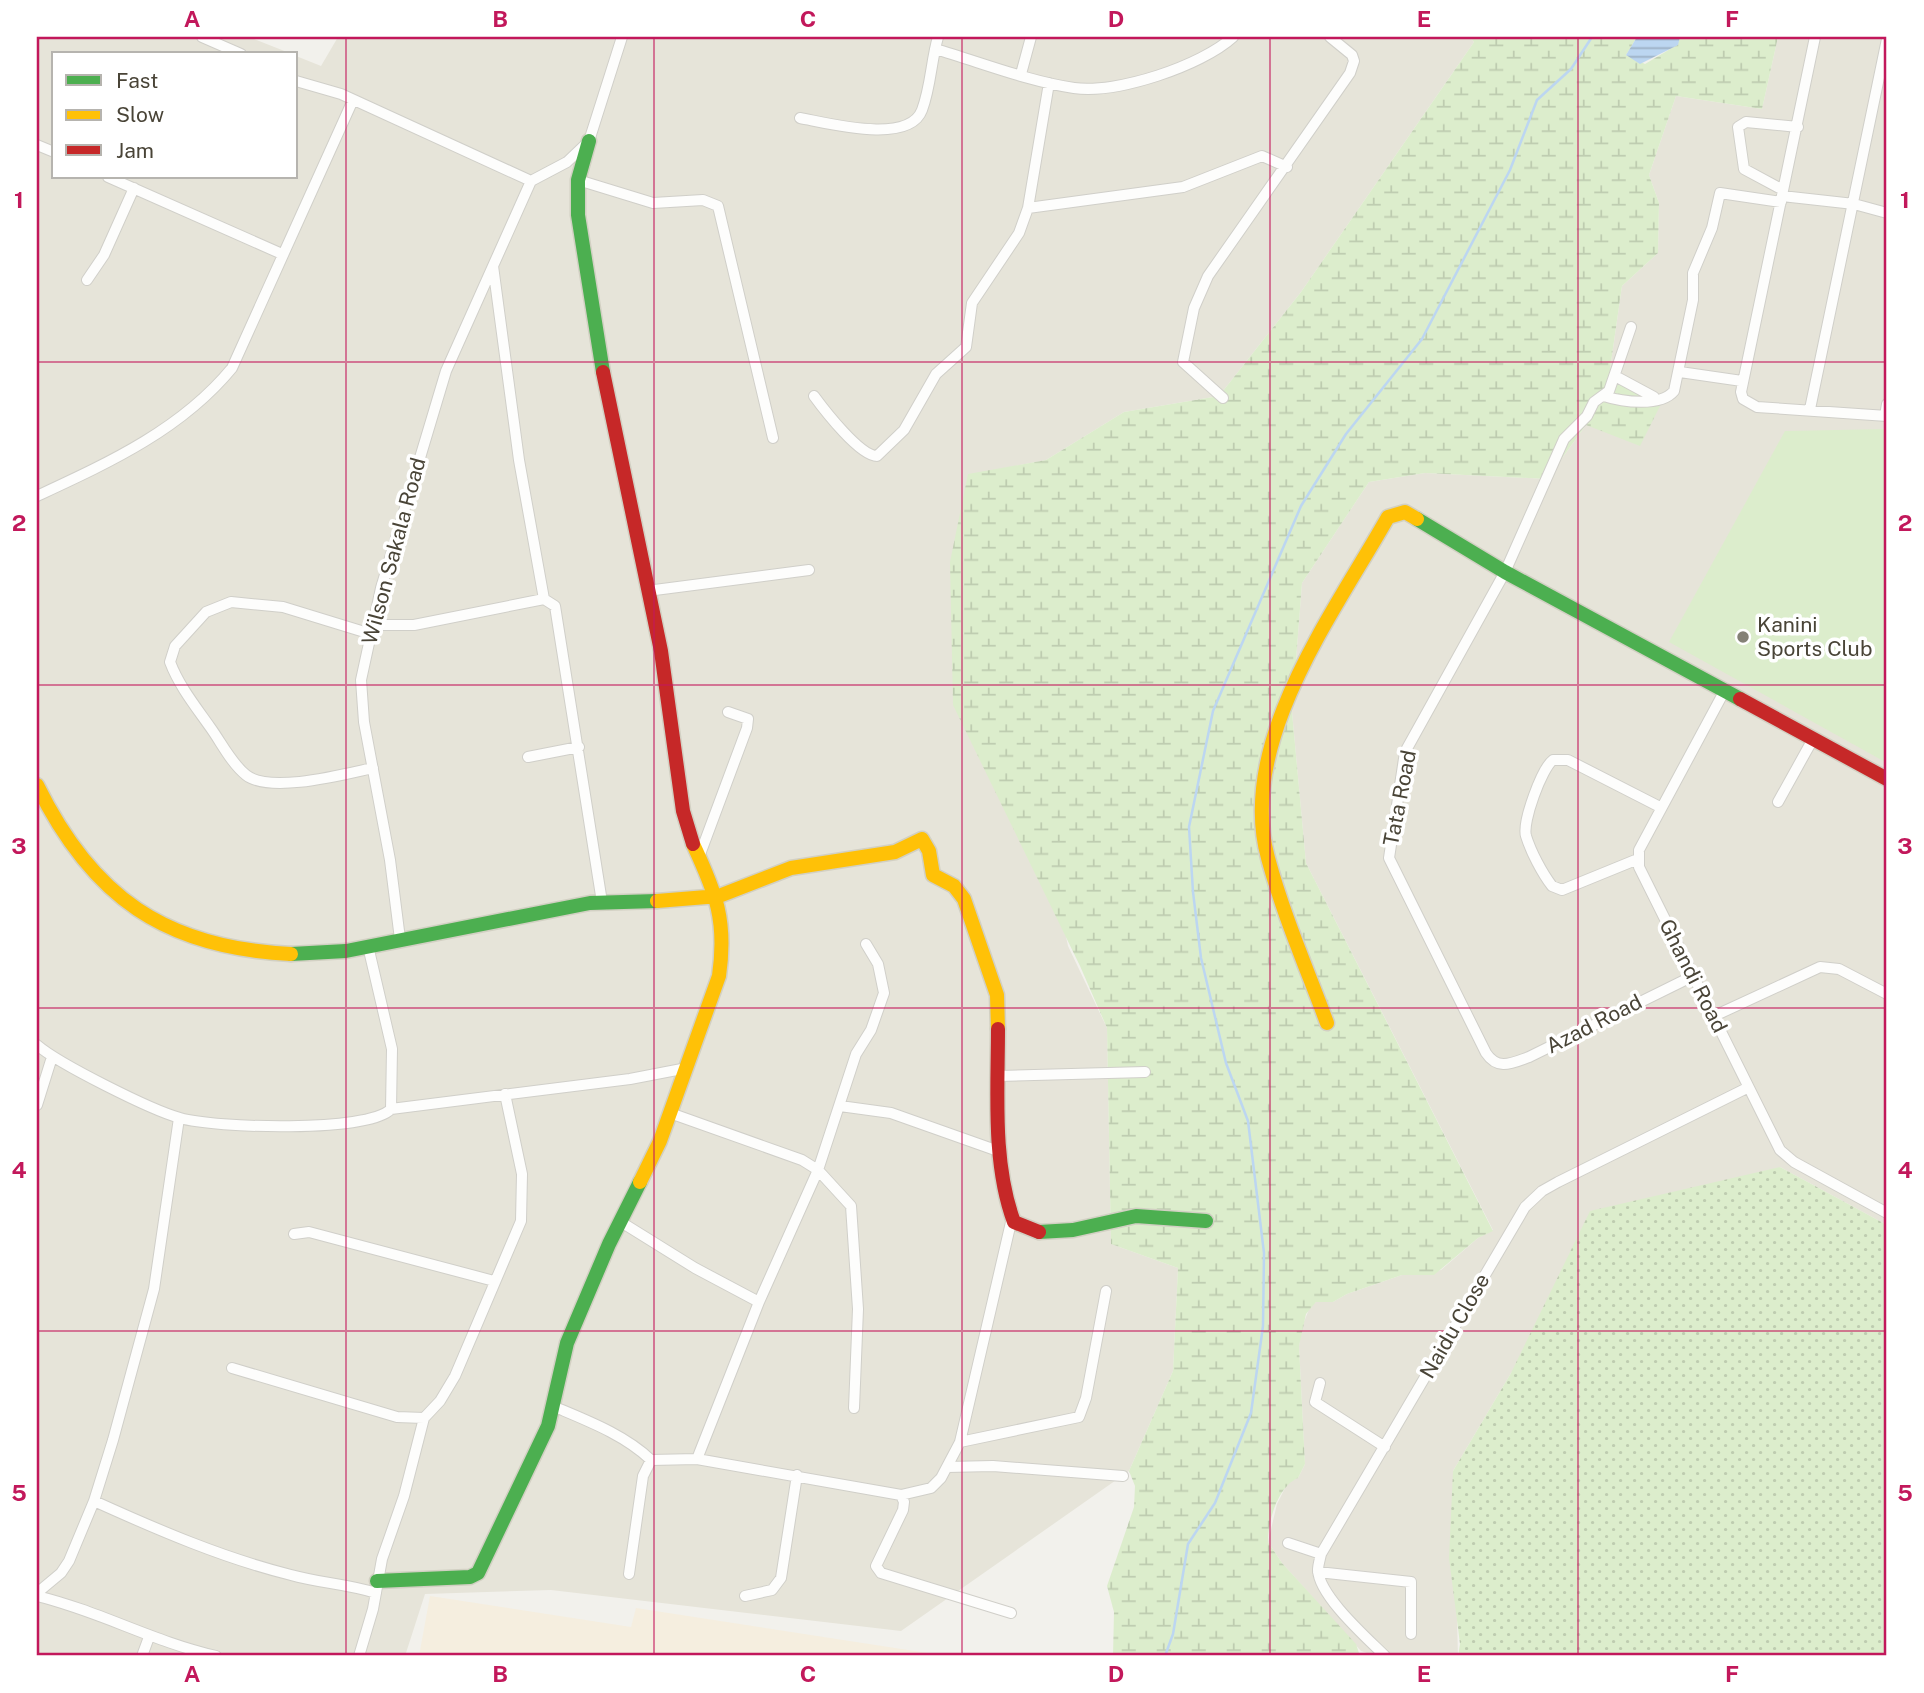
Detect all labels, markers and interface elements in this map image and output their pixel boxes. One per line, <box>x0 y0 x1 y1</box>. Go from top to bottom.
text: A <box>184 5 201 32</box>
text: B <box>492 5 508 32</box>
text: C <box>800 5 816 32</box>
text: D <box>1108 5 1124 32</box>
text: E <box>1417 5 1431 32</box>
text: F <box>1725 5 1739 32</box>
legend <box>52 52 298 178</box>
text: Fast <box>116 68 158 93</box>
text: Slow <box>116 102 164 127</box>
text: Jam <box>116 138 154 163</box>
text: 1 <box>14 186 24 213</box>
text: 1 <box>1900 186 1910 213</box>
street label: Wilson Sakala Road <box>357 455 431 647</box>
text: 2 <box>12 509 26 536</box>
text: 2 <box>1898 509 1912 536</box>
place label: Kanini Sports Club <box>1757 612 1872 661</box>
marker: Kanini Sports Club <box>1735 629 1751 645</box>
street label: Tata Road <box>1378 748 1421 848</box>
text: 3 <box>11 832 27 859</box>
text: 3 <box>1897 832 1913 859</box>
street label: Ghandi Road <box>1654 915 1733 1037</box>
street label: Azad Road <box>1542 989 1646 1058</box>
text: 4 <box>11 1156 27 1183</box>
text: 4 <box>1897 1156 1913 1183</box>
street label: Naidu Close <box>1414 1269 1495 1383</box>
text: 5 <box>11 1479 27 1506</box>
text: 5 <box>1897 1479 1913 1506</box>
text: A <box>184 1660 201 1687</box>
text: B <box>492 1660 508 1687</box>
text: C <box>800 1660 816 1687</box>
text: D <box>1108 1660 1124 1687</box>
text: E <box>1417 1660 1431 1687</box>
text: F <box>1725 1660 1739 1687</box>

